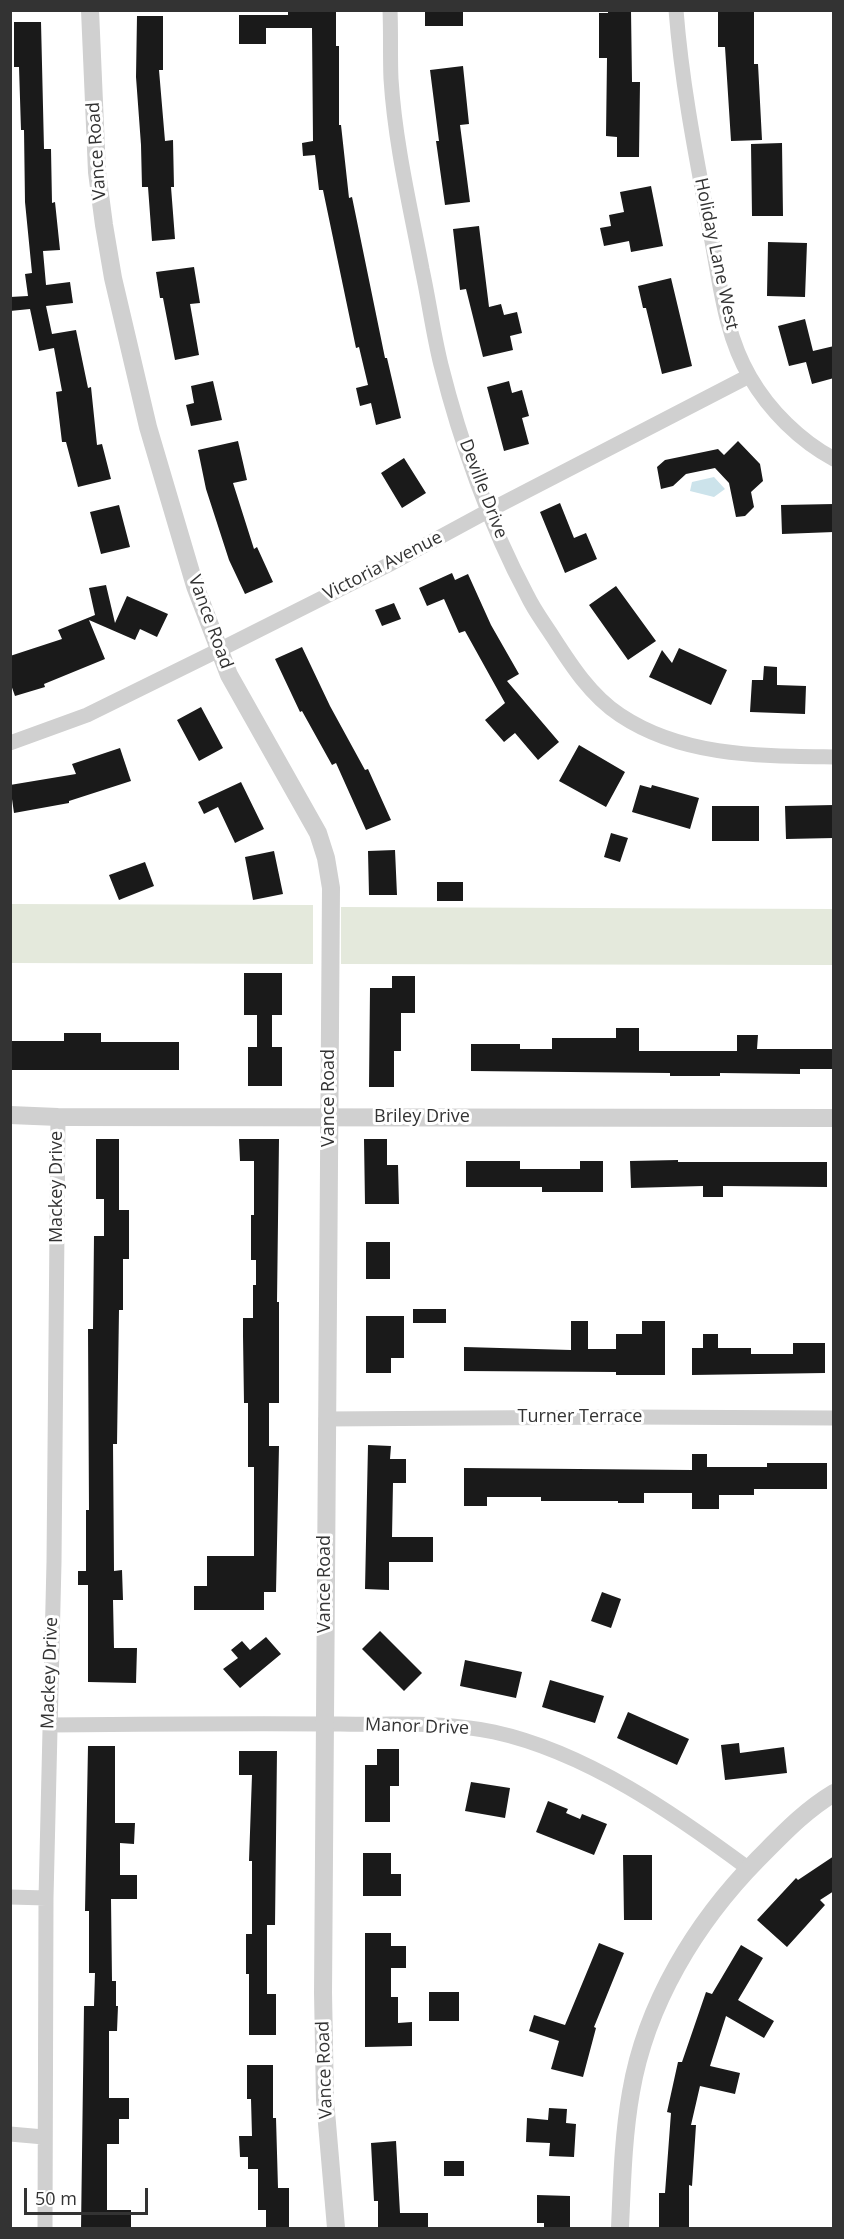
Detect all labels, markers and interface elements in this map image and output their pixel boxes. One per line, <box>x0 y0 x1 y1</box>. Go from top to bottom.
street label: Vance Road <box>83 101 111 201</box>
street label: Holiday Lane West <box>689 176 743 332</box>
street label: Deville Drive <box>454 436 512 542</box>
street label: Victoria Avenue <box>320 527 446 605</box>
street label: Vance Road <box>183 572 237 672</box>
street label: Vance Road <box>318 1049 340 1147</box>
street label: Briley Drive <box>374 1106 470 1128</box>
street label: Mackey Drive <box>46 1131 68 1243</box>
street label: Turner Terrace <box>518 1406 642 1428</box>
street label: Vance Road <box>314 1535 336 1633</box>
street label: Mackey Drive <box>37 1617 63 1729</box>
street label: Manor Drive <box>365 1714 469 1740</box>
street label: Vance Road <box>312 2021 338 2119</box>
scale bar <box>27 2176 152 2214</box>
text: 50 m <box>35 2186 77 2210</box>

